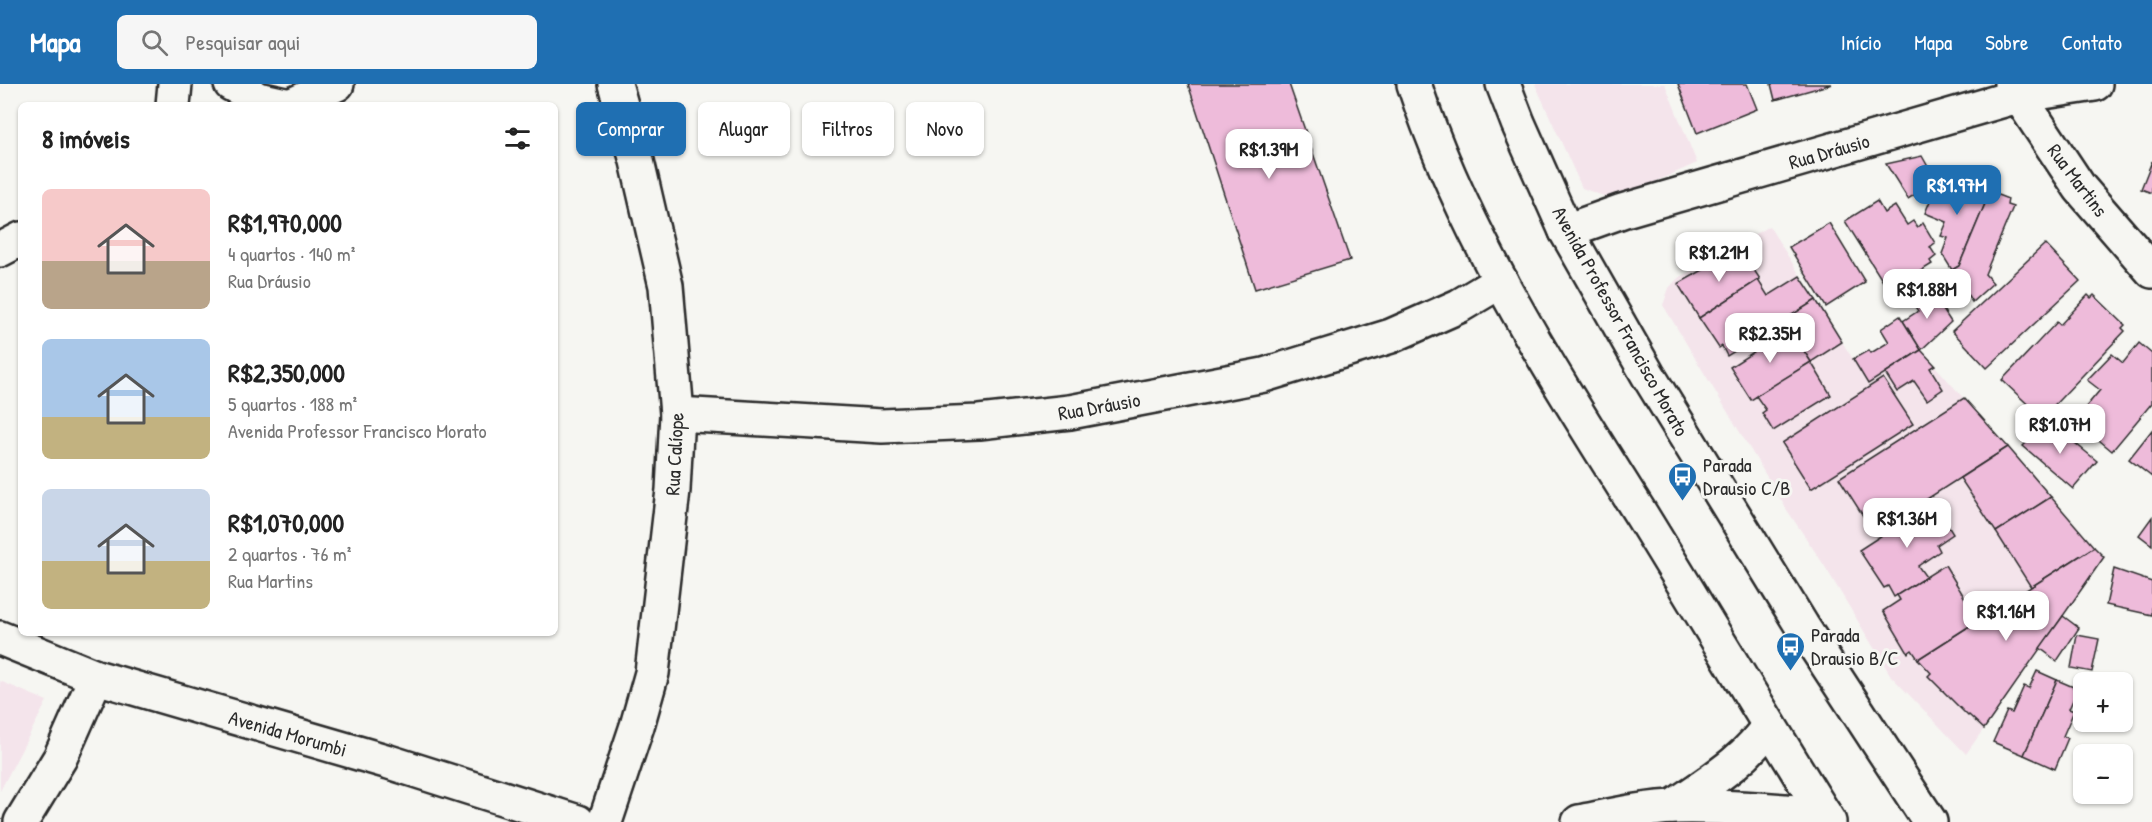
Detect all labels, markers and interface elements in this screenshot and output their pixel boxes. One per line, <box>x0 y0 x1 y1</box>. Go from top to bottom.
search box <box>117 15 537 69</box>
text: Mapa <box>30 23 81 61</box>
icon: search <box>138 26 171 59</box>
text: Pesquisar aqui <box>186 27 301 57</box>
text: Início <box>1841 28 1881 57</box>
text: Mapa <box>1914 28 1952 57</box>
text: Sobre <box>1985 28 2028 57</box>
text: Contato <box>2061 28 2122 57</box>
chip: Comprar <box>576 102 686 156</box>
chip: Alugar <box>698 102 790 156</box>
chip: Filtros <box>802 102 894 156</box>
chip: Novo <box>906 102 984 156</box>
text: 8 imóveis <box>42 121 130 156</box>
icon: filters <box>501 122 534 155</box>
street label: Rua Dráusio <box>1785 127 1873 175</box>
pin: R$1.39M <box>1214 129 1324 180</box>
text: R$1.39M <box>1240 135 1298 162</box>
street label: Rua Martins <box>2042 138 2115 222</box>
pin: R$1.97M <box>1902 165 2012 216</box>
text: R$1.97M <box>1927 171 1987 198</box>
street label: Avenida Professor Francisco Morato <box>1546 201 1696 441</box>
text: R$1,970,000 <box>228 205 342 240</box>
icon: home <box>90 213 162 285</box>
pin: R$1.21M <box>1664 232 1774 283</box>
text: R$1.21M <box>1689 238 1749 265</box>
text: 4 quartos · 140 m² <box>228 240 355 267</box>
text: Rua Dráusio <box>228 267 311 294</box>
pin: R$1.88M <box>1872 269 1982 320</box>
text: R$1.88M <box>1897 275 1957 302</box>
pin: R$2.35M <box>1715 313 1825 364</box>
text: R$2.35M <box>1739 319 1801 346</box>
text: R$2,350,000 <box>228 355 345 390</box>
icon: home <box>90 363 162 435</box>
street label: Rua Dráusio <box>1056 386 1142 426</box>
text: 5 quartos · 188 m² <box>228 390 357 417</box>
pin: R$1.07M <box>2005 404 2115 455</box>
text: R$1.07M <box>2029 410 2091 437</box>
street label: Rua Calíope <box>658 412 690 496</box>
text: Avenida Professor Francisco Morato <box>228 417 487 444</box>
place label: Parada Drausio C/B <box>1703 451 1790 501</box>
bus stop icon: Parada Drausio C/B <box>1666 460 1698 502</box>
pin: R$1.36M <box>1852 498 1962 549</box>
text: R$1.36M <box>1877 504 1937 531</box>
text: R$1,070,000 <box>228 505 344 540</box>
icon: home <box>90 513 162 585</box>
text: 2 quartos · 76 m² <box>228 540 351 567</box>
text: Rua Martins <box>228 567 313 594</box>
pin: R$1.16M <box>1951 591 2061 642</box>
text: R$1.16M <box>1977 597 2035 624</box>
place label: Parada Drausio B/C <box>1811 621 1898 671</box>
bus stop icon: Parada Drausio B/C <box>1774 630 1806 672</box>
map controls <box>2073 672 2133 804</box>
button: + <box>2073 672 2133 732</box>
street label: Avenida Morumbi <box>226 703 350 763</box>
button: − <box>2073 744 2133 804</box>

